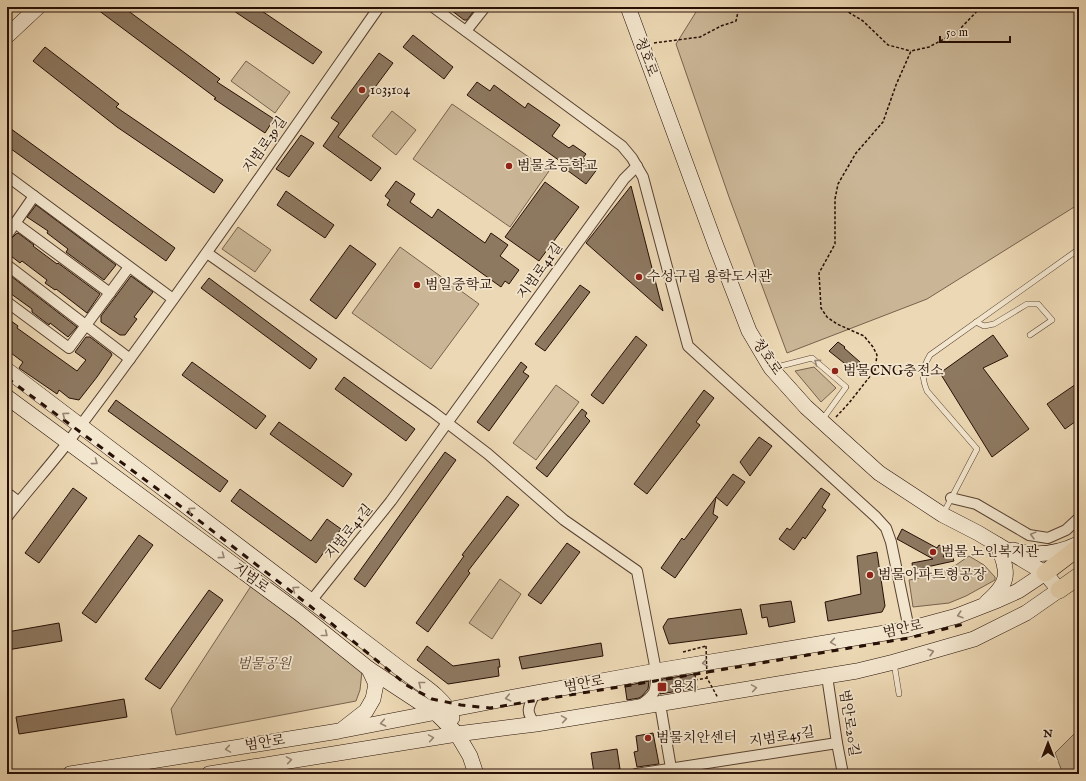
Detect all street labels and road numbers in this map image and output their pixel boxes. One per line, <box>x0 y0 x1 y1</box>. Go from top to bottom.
street label: 청호로 <box>631 35 662 80</box>
street label: 지범로39길 <box>239 113 291 177</box>
street label: 지범로41길 <box>513 239 567 303</box>
street label: 청호로 <box>748 335 786 379</box>
street label: 지범로41길 <box>321 501 377 563</box>
street label: 지범로 <box>229 559 273 597</box>
street label: 범안로 <box>881 616 925 642</box>
street label: 범안로 <box>562 672 606 696</box>
street label: 범안로20길 <box>835 688 863 758</box>
street label: 지범로45길 <box>748 723 816 751</box>
street label: 범안로 <box>244 731 287 755</box>

